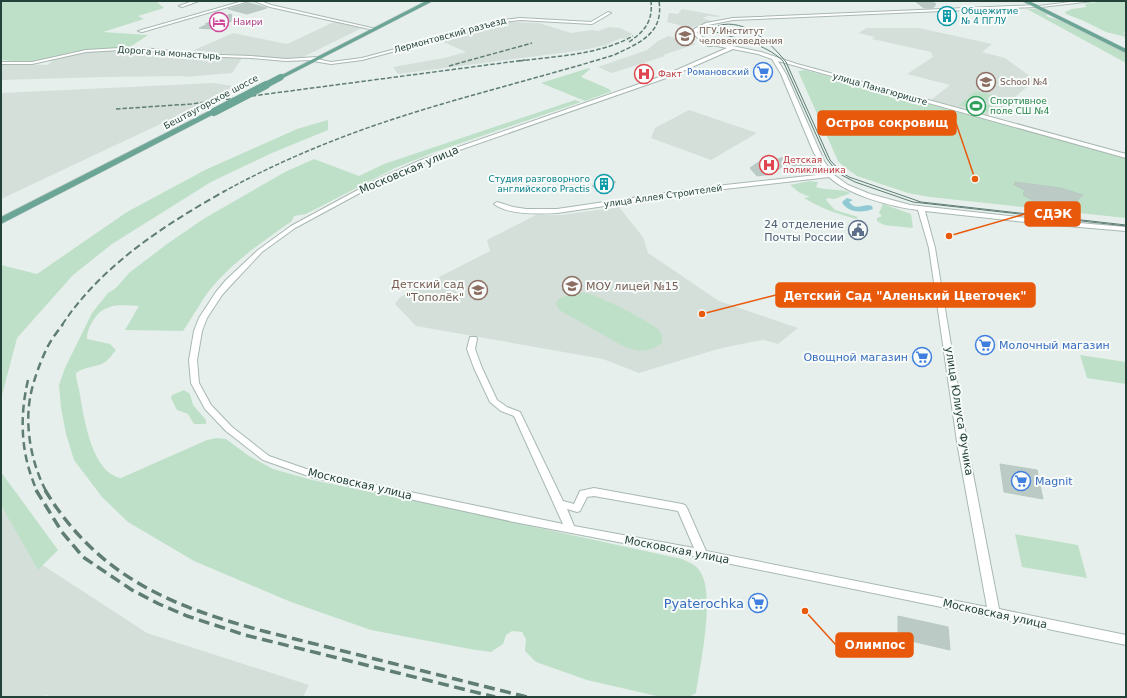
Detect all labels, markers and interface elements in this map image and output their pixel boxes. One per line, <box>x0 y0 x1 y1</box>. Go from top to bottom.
building icon: Общежитие № 4 ПГЛУ <box>936 5 958 27</box>
place label: Общежитие № 4 ПГЛУ <box>961 6 1019 26</box>
hotel icon: Наири <box>208 11 230 33</box>
street label: Лермонтовский разъезд <box>393 15 507 55</box>
place label: Наири <box>233 17 263 27</box>
school or university icon: ПГУ Институт человековедения <box>674 25 696 47</box>
place label: ПГУ Институт человековедения <box>699 26 783 46</box>
street label: Дорога на монастырь <box>117 44 221 62</box>
supermarket icon: Романовский <box>752 61 774 83</box>
hospital icon: Факт <box>633 63 655 85</box>
place label: Романовский <box>687 67 749 77</box>
place label: Факт <box>658 69 682 79</box>
street label: улица Панагюриште <box>832 71 929 107</box>
school or university icon: School №4 <box>975 71 997 93</box>
street label: Бештаугорское шоссе <box>162 73 260 131</box>
place label: School №4 <box>1000 77 1048 87</box>
sports icon: Спортивное поле СШ №4 <box>965 95 987 117</box>
place label: Спортивное поле СШ №4 <box>990 96 1050 116</box>
callout: Остров сокровищ <box>818 111 956 135</box>
text: Остров сокровищ <box>826 116 948 130</box>
street label: Московская улица <box>357 143 461 197</box>
hospital icon: Детская поликлиника <box>758 154 780 176</box>
place label: Детская поликлиника <box>783 155 846 175</box>
building icon: Студия разговорного английского Practis <box>593 173 615 195</box>
place label: Студия разговорного английского Practis <box>488 174 590 194</box>
street label: улица Аллея Строителей <box>603 183 723 209</box>
callout: СДЭК <box>1025 202 1080 226</box>
text: СДЭК <box>1034 207 1072 221</box>
place label: 24 отделение Почты России <box>764 218 844 244</box>
public building icon: 24 отделение Почты России <box>847 219 869 241</box>
school or university icon: МОУ лицей №15 <box>561 275 583 297</box>
place label: Детский сад "Тополёк" <box>391 278 464 304</box>
school or university icon: Детский сад "Тополёк" <box>467 279 489 301</box>
place label: МОУ лицей №15 <box>586 280 679 293</box>
callout: Детский Сад "Аленький Цветочек" <box>776 283 1035 307</box>
text: Детский Сад "Аленький Цветочек" <box>783 289 1027 303</box>
supermarket icon: Молочный магазин <box>974 334 996 356</box>
place label: Молочный магазин <box>999 339 1110 352</box>
supermarket icon: Овощной магазин <box>911 346 933 368</box>
street label: улица Юлиуса Фучика <box>942 346 976 476</box>
place label: Овощной магазин <box>803 351 908 364</box>
street label: Московская улица <box>307 466 413 502</box>
supermarket icon: Magnit <box>1010 470 1032 492</box>
place label: Magnit <box>1035 475 1073 488</box>
street label: Московская улица <box>623 533 731 567</box>
supermarket icon: Pyaterochka <box>747 592 769 614</box>
place label: Pyaterochka <box>664 596 744 611</box>
street label: Московская улица <box>942 597 1048 631</box>
callout: Олимпос <box>836 633 913 657</box>
text: Олимпос <box>845 638 905 652</box>

